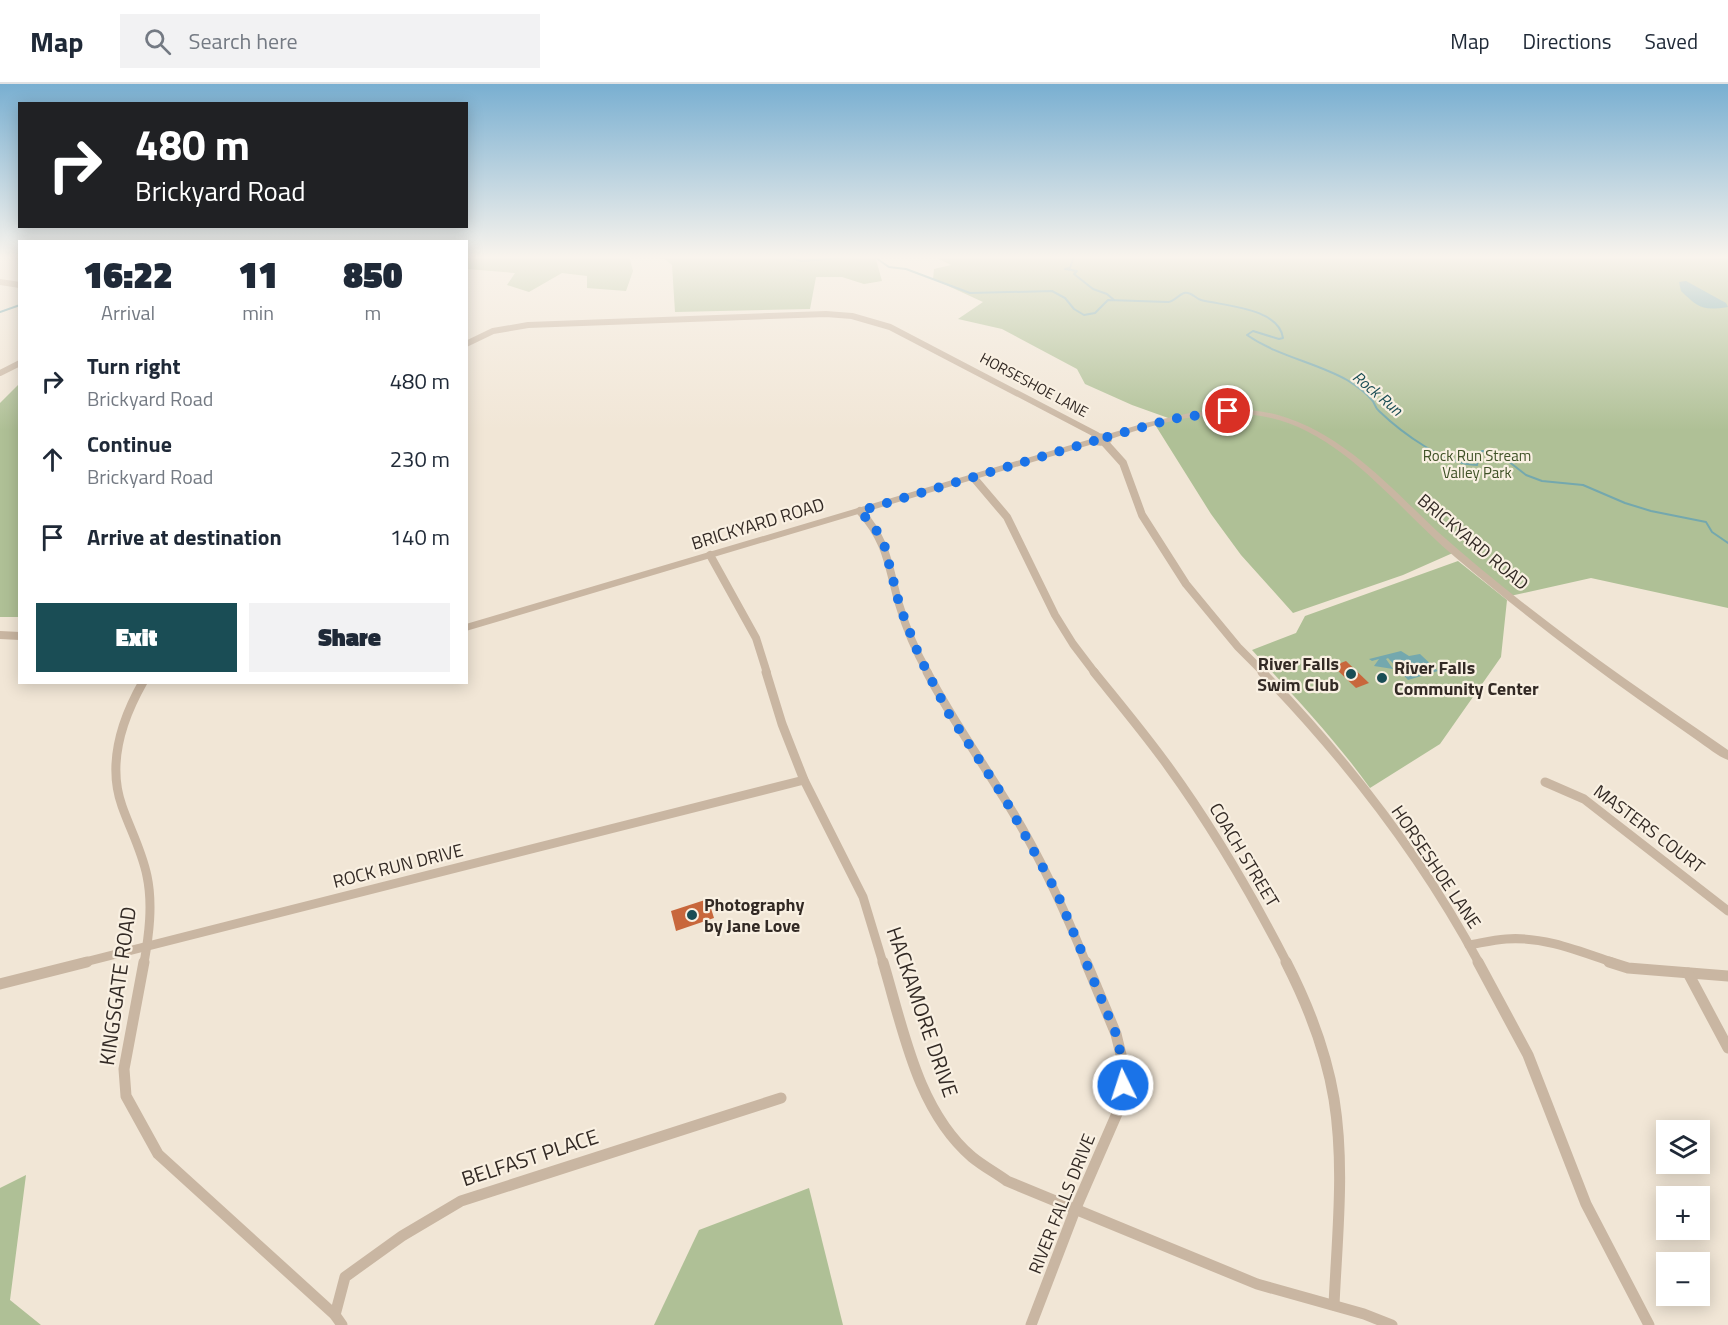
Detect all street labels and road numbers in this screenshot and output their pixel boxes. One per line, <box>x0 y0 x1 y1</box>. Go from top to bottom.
street label: HORSESHOE LANE <box>976 346 1093 423</box>
street label: BRICKYARD ROAD <box>1412 487 1535 596</box>
street label: BRICKYARD ROAD <box>688 490 828 557</box>
street label: MASTERS COURT <box>1588 778 1711 880</box>
street label: COACH STREET <box>1203 797 1286 912</box>
street label: HORSESHOE LANE <box>1385 800 1488 934</box>
street label: ROCK RUN DRIVE <box>330 836 466 895</box>
street label: KINGSGATE ROAD <box>90 904 144 1067</box>
street label: HACKAMORE DRIVE <box>879 922 967 1101</box>
street label: BELFAST PLACE <box>457 1120 602 1194</box>
street label: RIVER FALLS DRIVE <box>1021 1130 1102 1278</box>

